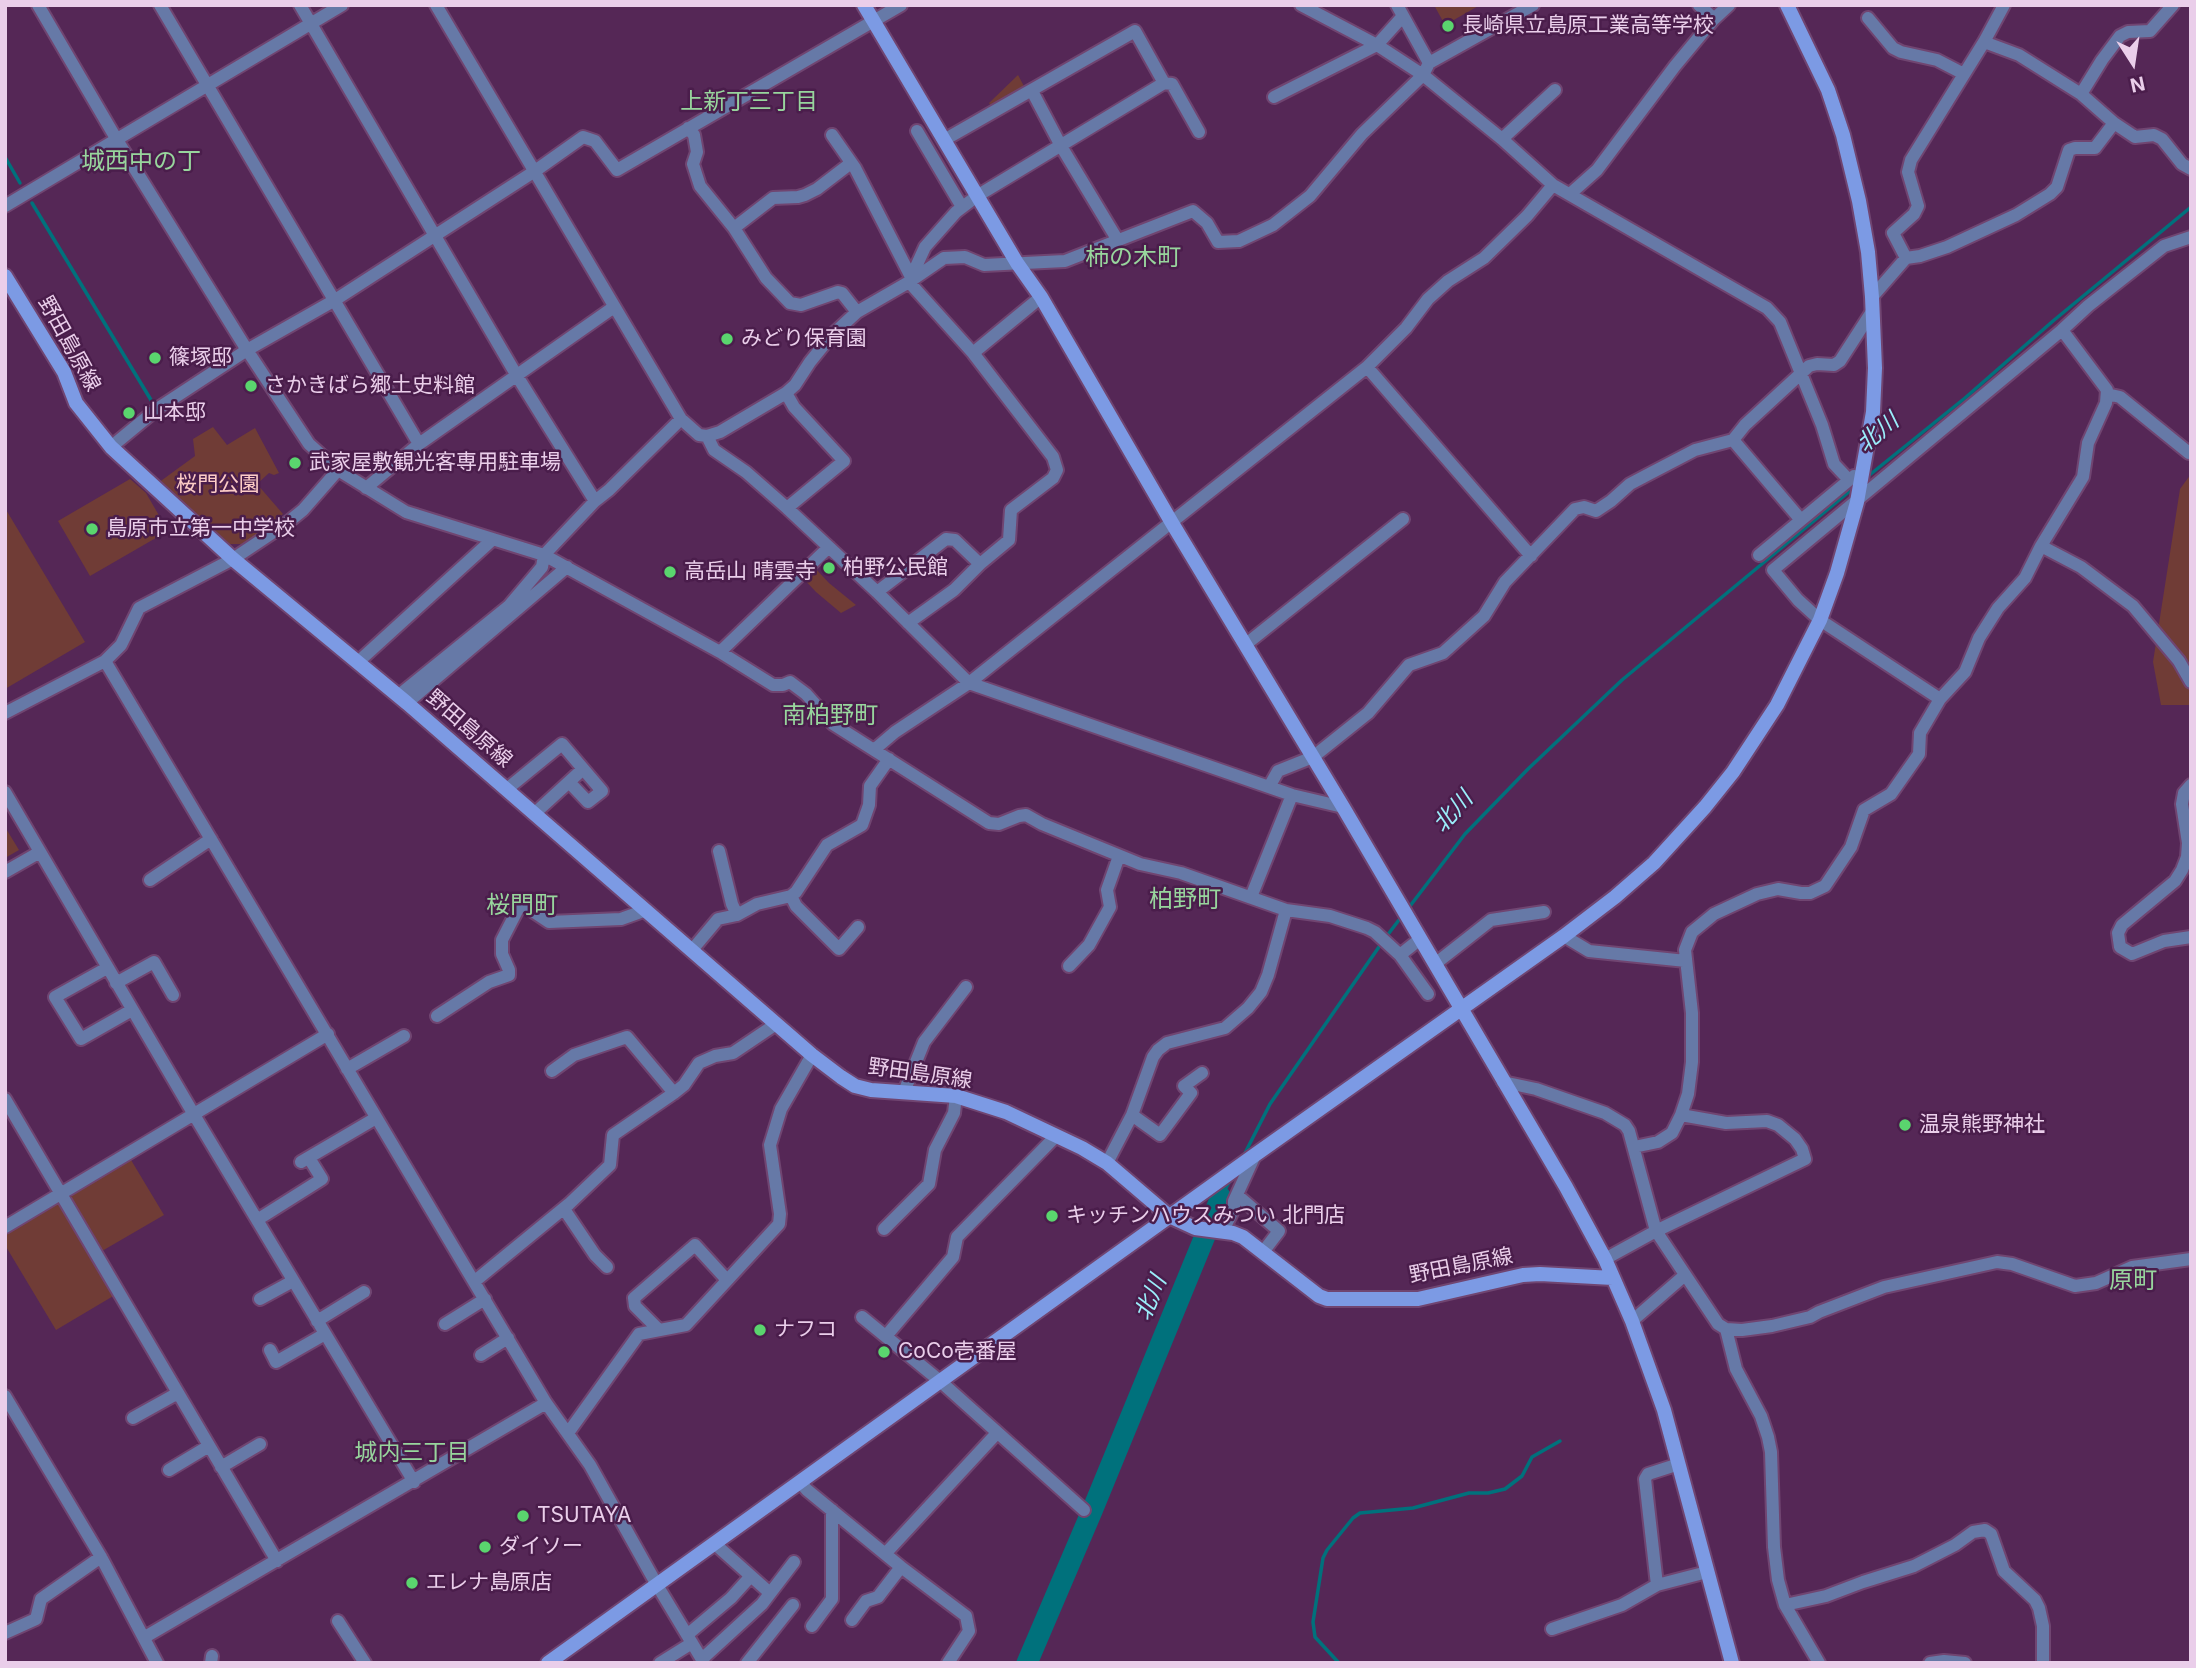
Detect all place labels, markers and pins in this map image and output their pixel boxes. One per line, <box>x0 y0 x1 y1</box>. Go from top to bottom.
place label: 長崎県立島原工業高等学校 <box>1462 13 1714 39</box>
marker: 長崎県立島原工業高等学校 <box>1440 18 1456 34</box>
place label: みどり保育園 <box>741 326 867 352</box>
marker: みどり保育園 <box>719 331 735 347</box>
place label: 篠塚邸 <box>169 345 232 371</box>
marker: 篠塚邸 <box>147 350 163 366</box>
place label: さかきばら郷土史料館 <box>265 373 475 399</box>
marker: さかきばら郷土史料館 <box>243 378 259 394</box>
place label: 山本邸 <box>143 400 206 426</box>
marker: 山本邸 <box>121 405 137 421</box>
place label: 武家屋敷観光客専用駐車場 <box>309 450 561 476</box>
marker: 武家屋敷観光客専用駐車場 <box>287 455 303 471</box>
place label: 島原市立第一中学校 <box>106 516 295 542</box>
marker: 島原市立第一中学校 <box>84 521 100 537</box>
place label: 柏野公民館 <box>843 555 948 581</box>
place label: 高岳山 晴雲寺 <box>684 559 816 585</box>
marker: 柏野公民館 <box>821 560 837 576</box>
marker: 高岳山 晴雲寺 <box>662 564 678 580</box>
place label: 温泉熊野神社 <box>1919 1112 2045 1138</box>
marker: 温泉熊野神社 <box>1897 1117 1913 1133</box>
place label: キッチンハウスみつい 北門店 <box>1066 1203 1345 1229</box>
marker: キッチンハウスみつい 北門店 <box>1044 1208 1060 1224</box>
place label: ナフコ <box>774 1317 837 1343</box>
marker: ナフコ <box>752 1322 768 1338</box>
place label: CoCo壱番屋 <box>898 1339 1017 1365</box>
marker: CoCo壱番屋 <box>876 1344 892 1360</box>
place label: TSUTAYA <box>537 1503 632 1529</box>
marker: TSUTAYA <box>515 1508 531 1524</box>
place label: ダイソー <box>499 1534 583 1560</box>
marker: ダイソー <box>477 1539 493 1555</box>
place label: エレナ島原店 <box>426 1570 552 1596</box>
marker: エレナ島原店 <box>404 1575 420 1591</box>

